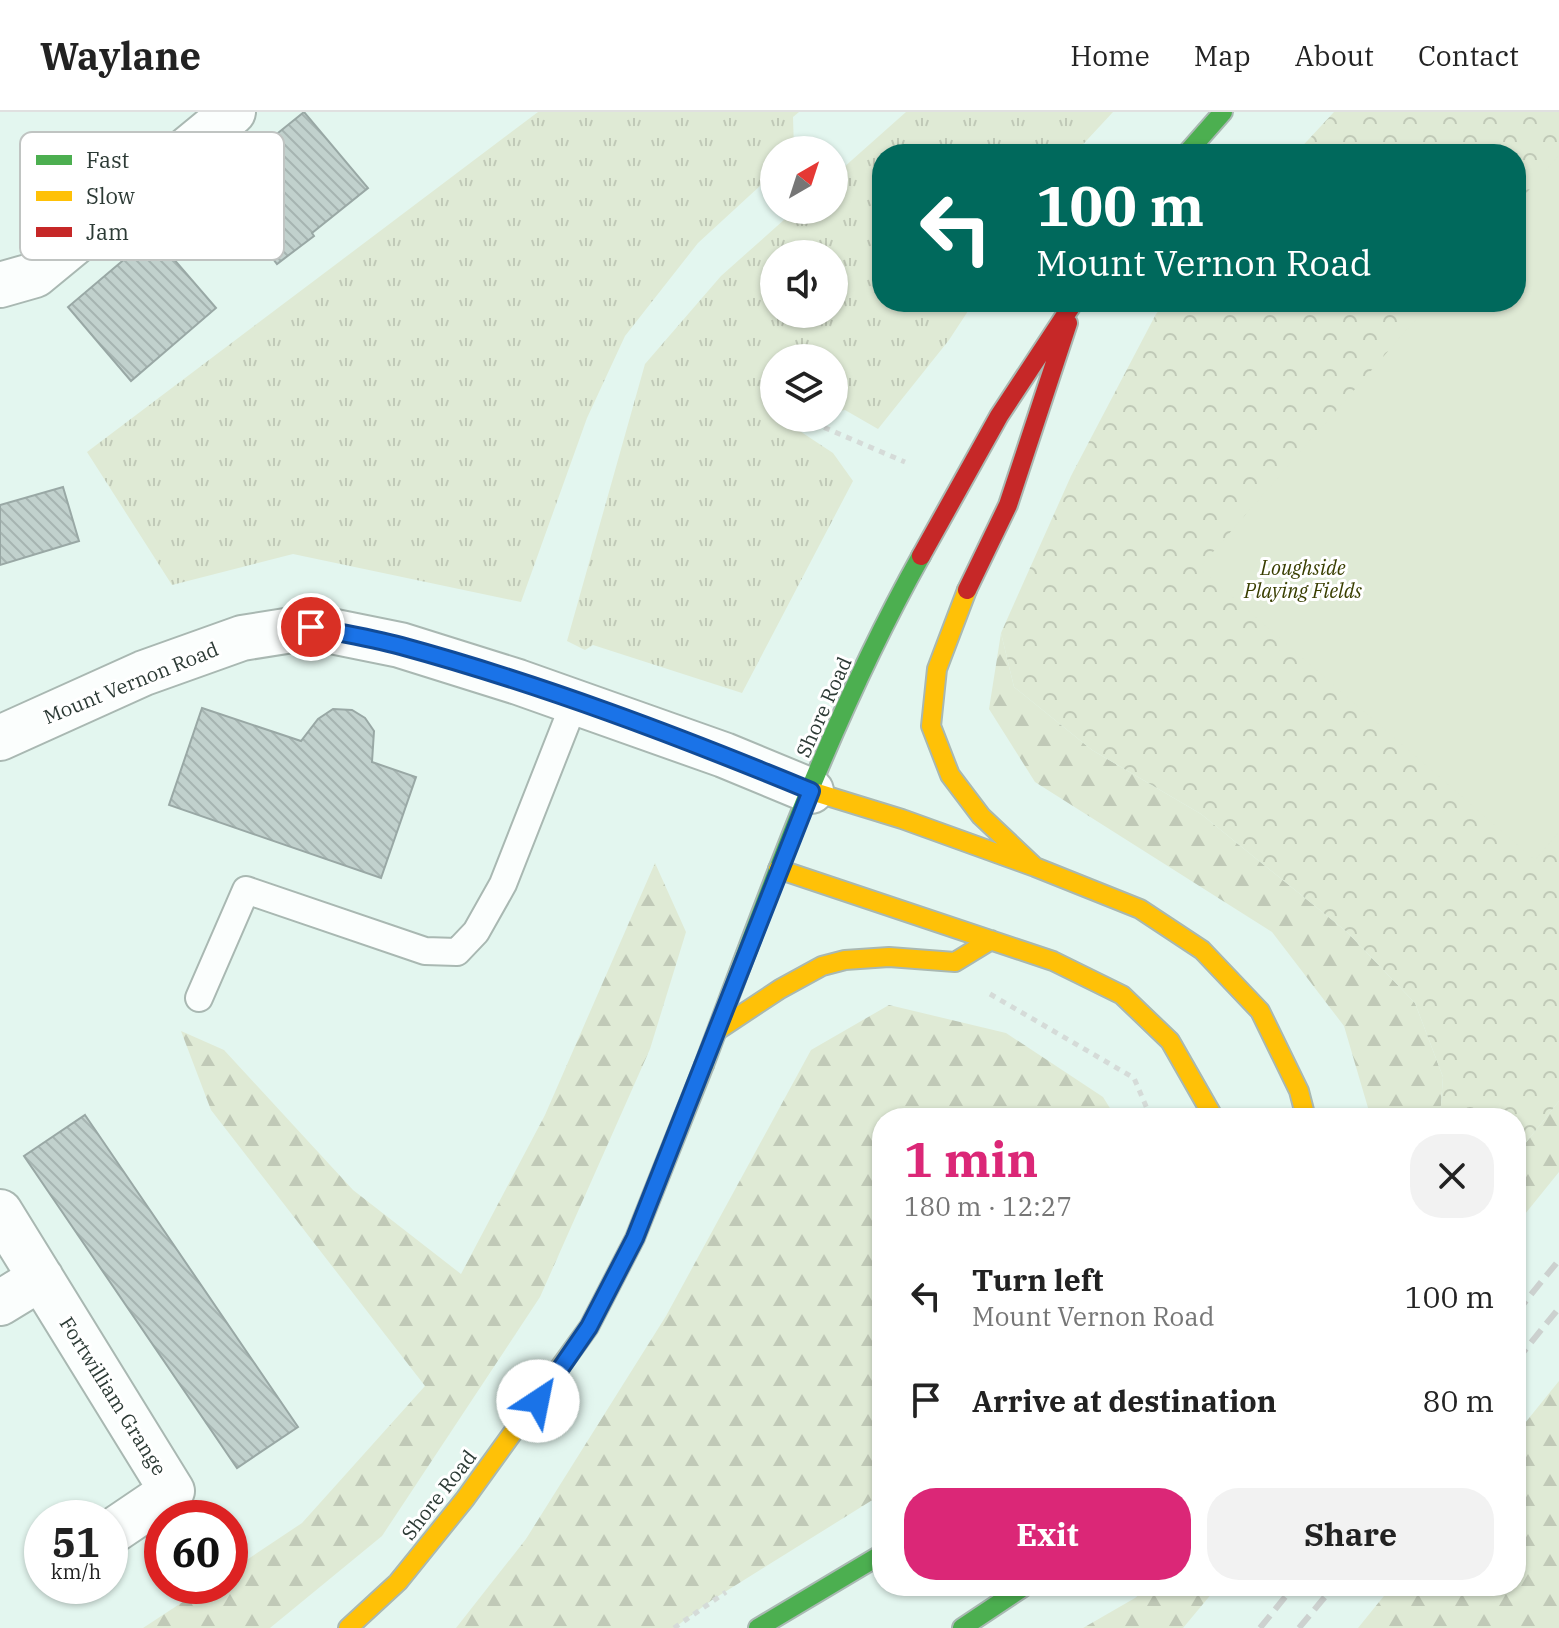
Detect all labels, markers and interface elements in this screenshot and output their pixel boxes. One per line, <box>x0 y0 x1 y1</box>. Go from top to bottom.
text: Waylane <box>40 31 201 80</box>
text: Home <box>1070 37 1150 74</box>
text: Map <box>1194 37 1251 74</box>
text: About <box>1295 37 1374 74</box>
text: Contact <box>1418 37 1519 74</box>
legend <box>20 132 284 260</box>
north arrow <box>760 136 848 224</box>
map controls <box>760 136 848 432</box>
text: Fast <box>86 145 129 174</box>
text: 100 m <box>1036 169 1204 241</box>
icon: left <box>904 176 1008 280</box>
text: Slow <box>86 181 135 210</box>
text: Jam <box>86 217 129 246</box>
text: Mount Vernon Road <box>1036 239 1372 286</box>
button: sound <box>760 240 848 328</box>
button: layers <box>760 344 848 432</box>
park label: Loughside Playing Fields <box>1243 554 1363 604</box>
pin <box>277 593 345 661</box>
icon: arrive <box>289 605 333 649</box>
street label: Mount Vernon Road <box>39 635 222 730</box>
street label: Shore Road <box>789 652 858 761</box>
text: 1 min <box>904 1128 1038 1190</box>
button: close <box>1410 1134 1494 1218</box>
text: 180 m · 12:27 <box>904 1189 1072 1223</box>
text: Turn left <box>972 1260 1104 1299</box>
icon: left <box>904 1274 948 1318</box>
text: 100 m <box>1404 1277 1494 1316</box>
text: Mount Vernon Road <box>972 1299 1214 1333</box>
street label: Fortwilliam Grange <box>54 1311 173 1480</box>
position arrow <box>496 1359 580 1443</box>
icon: arrive <box>904 1378 948 1422</box>
text: Arrive at destination <box>972 1381 1277 1420</box>
text: 80 m <box>1422 1381 1494 1420</box>
street label: Shore Road <box>395 1444 482 1545</box>
button: Exit <box>904 1488 1191 1580</box>
button: Share <box>1207 1488 1494 1580</box>
speed limit sign: 60 <box>144 1500 248 1604</box>
text: 51 <box>52 1516 100 1568</box>
text: km/h <box>51 1558 101 1585</box>

